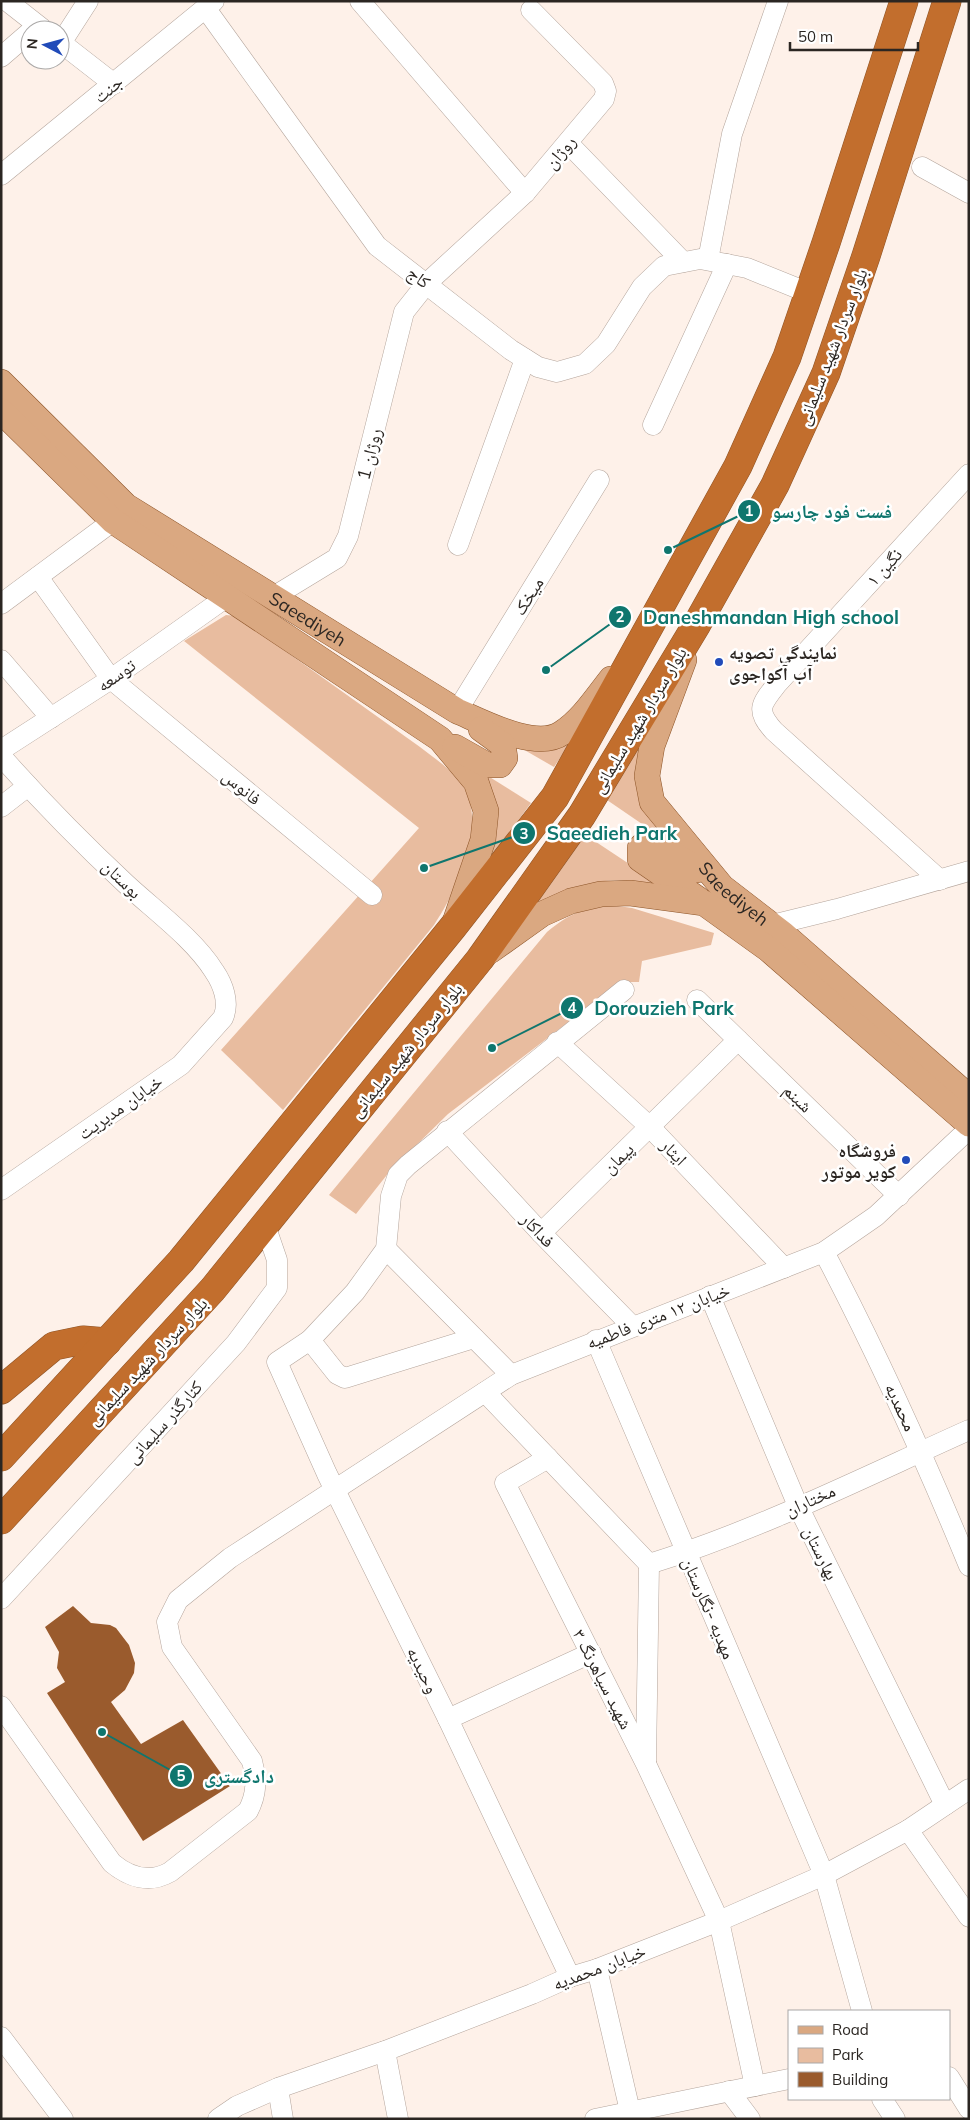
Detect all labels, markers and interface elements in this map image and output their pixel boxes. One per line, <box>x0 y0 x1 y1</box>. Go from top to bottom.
north arrow <box>20 20 70 70</box>
scale bar <box>790 20 918 52</box>
text: 50 m <box>798 27 833 46</box>
text: N <box>23 37 42 50</box>
street label: جنت <box>89 70 127 108</box>
street label: روژان <box>539 130 581 174</box>
street label: کاج <box>402 261 436 294</box>
street label: بلوار سردار شهید سلیمانی <box>791 265 873 429</box>
street label: روژان 1 <box>351 426 387 482</box>
callout: فست فود چارسو <box>737 494 902 528</box>
text: فست فود چارسو <box>772 499 892 523</box>
text: 1 <box>744 501 754 520</box>
street label: نگین ۱ <box>861 543 907 591</box>
street label: میخک <box>507 573 549 619</box>
street label: Saeediyeh <box>265 586 351 651</box>
callout: Daneshmandan High school <box>608 600 909 634</box>
text: Daneshmandan High school <box>643 605 899 629</box>
text: 2 <box>615 607 625 626</box>
place label: نمایندگی تصویه آب آکواجوی <box>729 641 837 685</box>
street label: بلوار سردار شهید سلیمانی <box>586 643 692 797</box>
street label: توسعه <box>92 654 140 696</box>
marker: نمایندگی تصویه آب آکواجوی <box>713 656 725 668</box>
street label: فانوس <box>218 764 266 810</box>
callout: Saeedieh Park <box>511 816 687 850</box>
text: Saeedieh Park <box>547 821 678 845</box>
text: 3 <box>519 824 529 843</box>
street label: بوستان <box>97 854 147 904</box>
street label: Saeediyeh <box>694 857 774 931</box>
street label: بلوار سردار شهید سلیمانی <box>345 978 467 1122</box>
callout: Dorouzieh Park <box>559 991 744 1025</box>
text: Dorouzieh Park <box>594 996 734 1020</box>
text: 4 <box>567 998 577 1017</box>
street label: خیابان مدیریت <box>73 1069 167 1145</box>
street label: شبنم <box>778 1079 817 1118</box>
street label: ایثار <box>655 1133 692 1170</box>
street label: پیمان <box>597 1138 639 1179</box>
place label: فروشگاه کویر موتور <box>821 1139 896 1183</box>
marker: فروشگاه کویر موتور <box>900 1154 912 1166</box>
street label: فداکار <box>515 1207 560 1252</box>
street label: خیابان ۱۲ متری فاطمیه <box>583 1278 733 1354</box>
street label: بلوار سردار شهید سلیمانی <box>82 1292 212 1430</box>
street label: کنارگذر سلیمانی <box>121 1375 208 1468</box>
street label: محمدیه <box>880 1379 922 1435</box>
street label: مختاران <box>781 1479 839 1521</box>
street label: بهارستان <box>798 1522 844 1584</box>
street label: مهدیه -نگارستان <box>677 1554 741 1662</box>
street label: شهید سیاهرنگ ۳ <box>568 1625 638 1733</box>
street label: وحیدیه <box>402 1643 444 1697</box>
callout: دادگستری <box>169 1759 284 1793</box>
text: دادگستری <box>204 1764 274 1788</box>
text: 5 <box>176 1766 186 1785</box>
street label: خیابان محمدیه <box>549 1939 649 1995</box>
legend <box>788 2010 950 2100</box>
text: Road <box>832 2020 869 2039</box>
text: Park <box>832 2045 864 2064</box>
text: Building <box>832 2070 888 2089</box>

